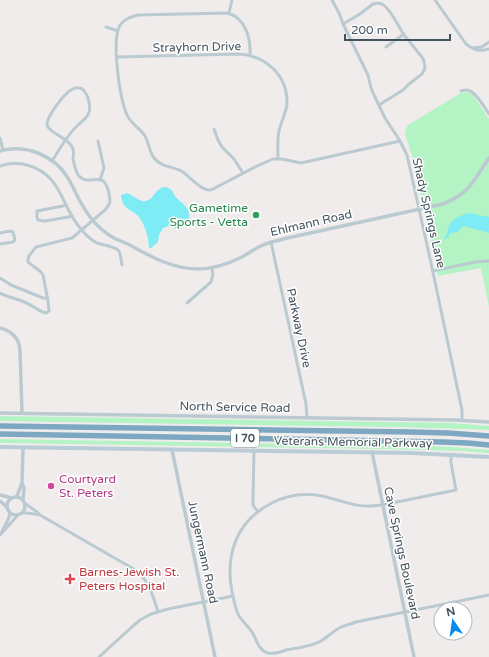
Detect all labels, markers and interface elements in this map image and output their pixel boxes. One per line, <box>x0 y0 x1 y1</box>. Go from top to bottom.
scale bar <box>345 16 450 42</box>
text: 200 m <box>351 23 388 37</box>
street label: Strayhorn Drive <box>153 39 242 55</box>
street label: Shady Springs Lane <box>410 157 449 270</box>
place label: Gametime Sports - Vetta <box>169 201 248 229</box>
street label: Ehlmann Road <box>269 207 353 239</box>
marker: Gametime Sports - Vetta <box>251 210 261 220</box>
street label: Parkway Drive <box>284 287 314 369</box>
street label: North Service Road <box>179 399 291 415</box>
road number: I 70 <box>231 429 259 447</box>
street label: Veterans Memorial Parkway <box>274 434 433 450</box>
place label: Courtyard St. Peters <box>59 472 116 500</box>
marker: Courtyard St. Peters <box>46 481 56 491</box>
street label: Cave Springs Boulevard <box>381 486 423 620</box>
street label: Jungermann Road <box>185 499 221 605</box>
place label: Barnes-Jewish St. Peters Hospital <box>79 565 179 593</box>
marker: Barnes-Jewish St. Peters Hospital <box>64 573 76 585</box>
north arrow <box>433 601 473 641</box>
text: N <box>445 604 457 619</box>

